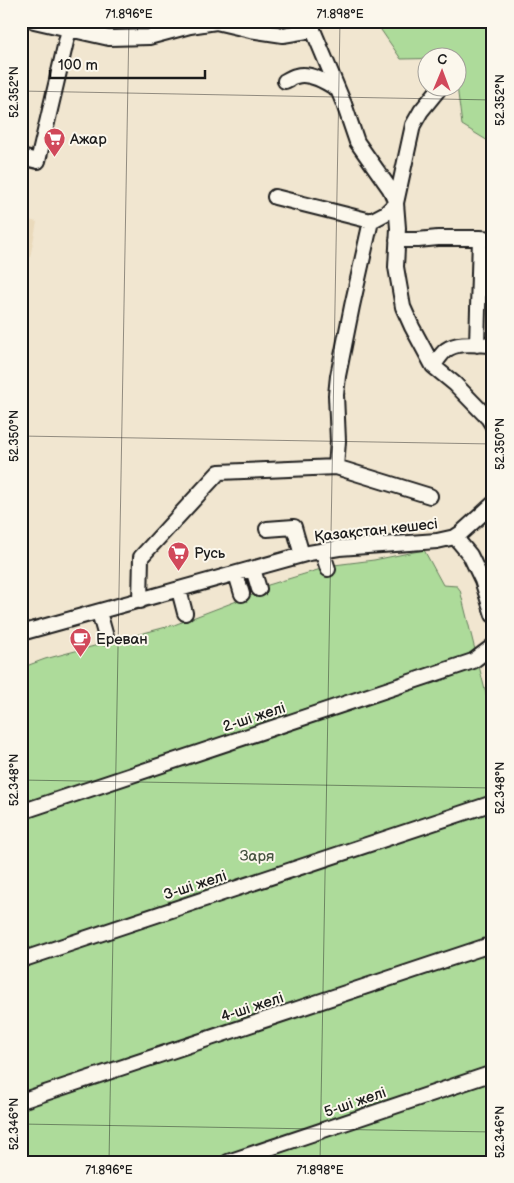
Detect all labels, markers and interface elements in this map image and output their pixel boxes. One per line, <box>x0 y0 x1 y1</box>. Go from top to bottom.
text: 71.896°E <box>105 7 153 22</box>
text: 71.898°E <box>316 7 364 22</box>
scale bar <box>50 48 205 80</box>
north arrow <box>416 48 466 98</box>
text: С <box>437 51 447 68</box>
text: 100 m <box>58 56 98 75</box>
text: 52.352°N <box>7 66 22 118</box>
text: 52.352°N <box>493 74 508 126</box>
supermarket icon: Ажар <box>42 127 66 158</box>
place label: Ажар <box>69 130 107 149</box>
text: 52.350°N <box>7 410 22 462</box>
text: 52.350°N <box>493 418 508 470</box>
street label: Қазақстан көшесі <box>313 515 439 546</box>
supermarket icon: Русь <box>166 541 190 572</box>
place label: Русь <box>194 544 226 563</box>
cafe icon: Ереван <box>68 627 92 658</box>
place label: Ереван <box>96 630 148 649</box>
street label: 2-ші желі <box>220 698 288 737</box>
text: 52.348°N <box>7 754 22 806</box>
text: 52.348°N <box>493 762 508 814</box>
park label: Заря <box>240 847 274 866</box>
street label: 3-ші желі <box>161 866 229 905</box>
street label: 4-ші желі <box>218 988 286 1027</box>
street label: 5-ші желі <box>322 1083 389 1122</box>
text: 52.346°N <box>7 1098 22 1150</box>
text: 52.346°N <box>493 1106 508 1158</box>
text: 71.896°E <box>85 1163 133 1178</box>
text: 71.898°E <box>296 1163 344 1178</box>

